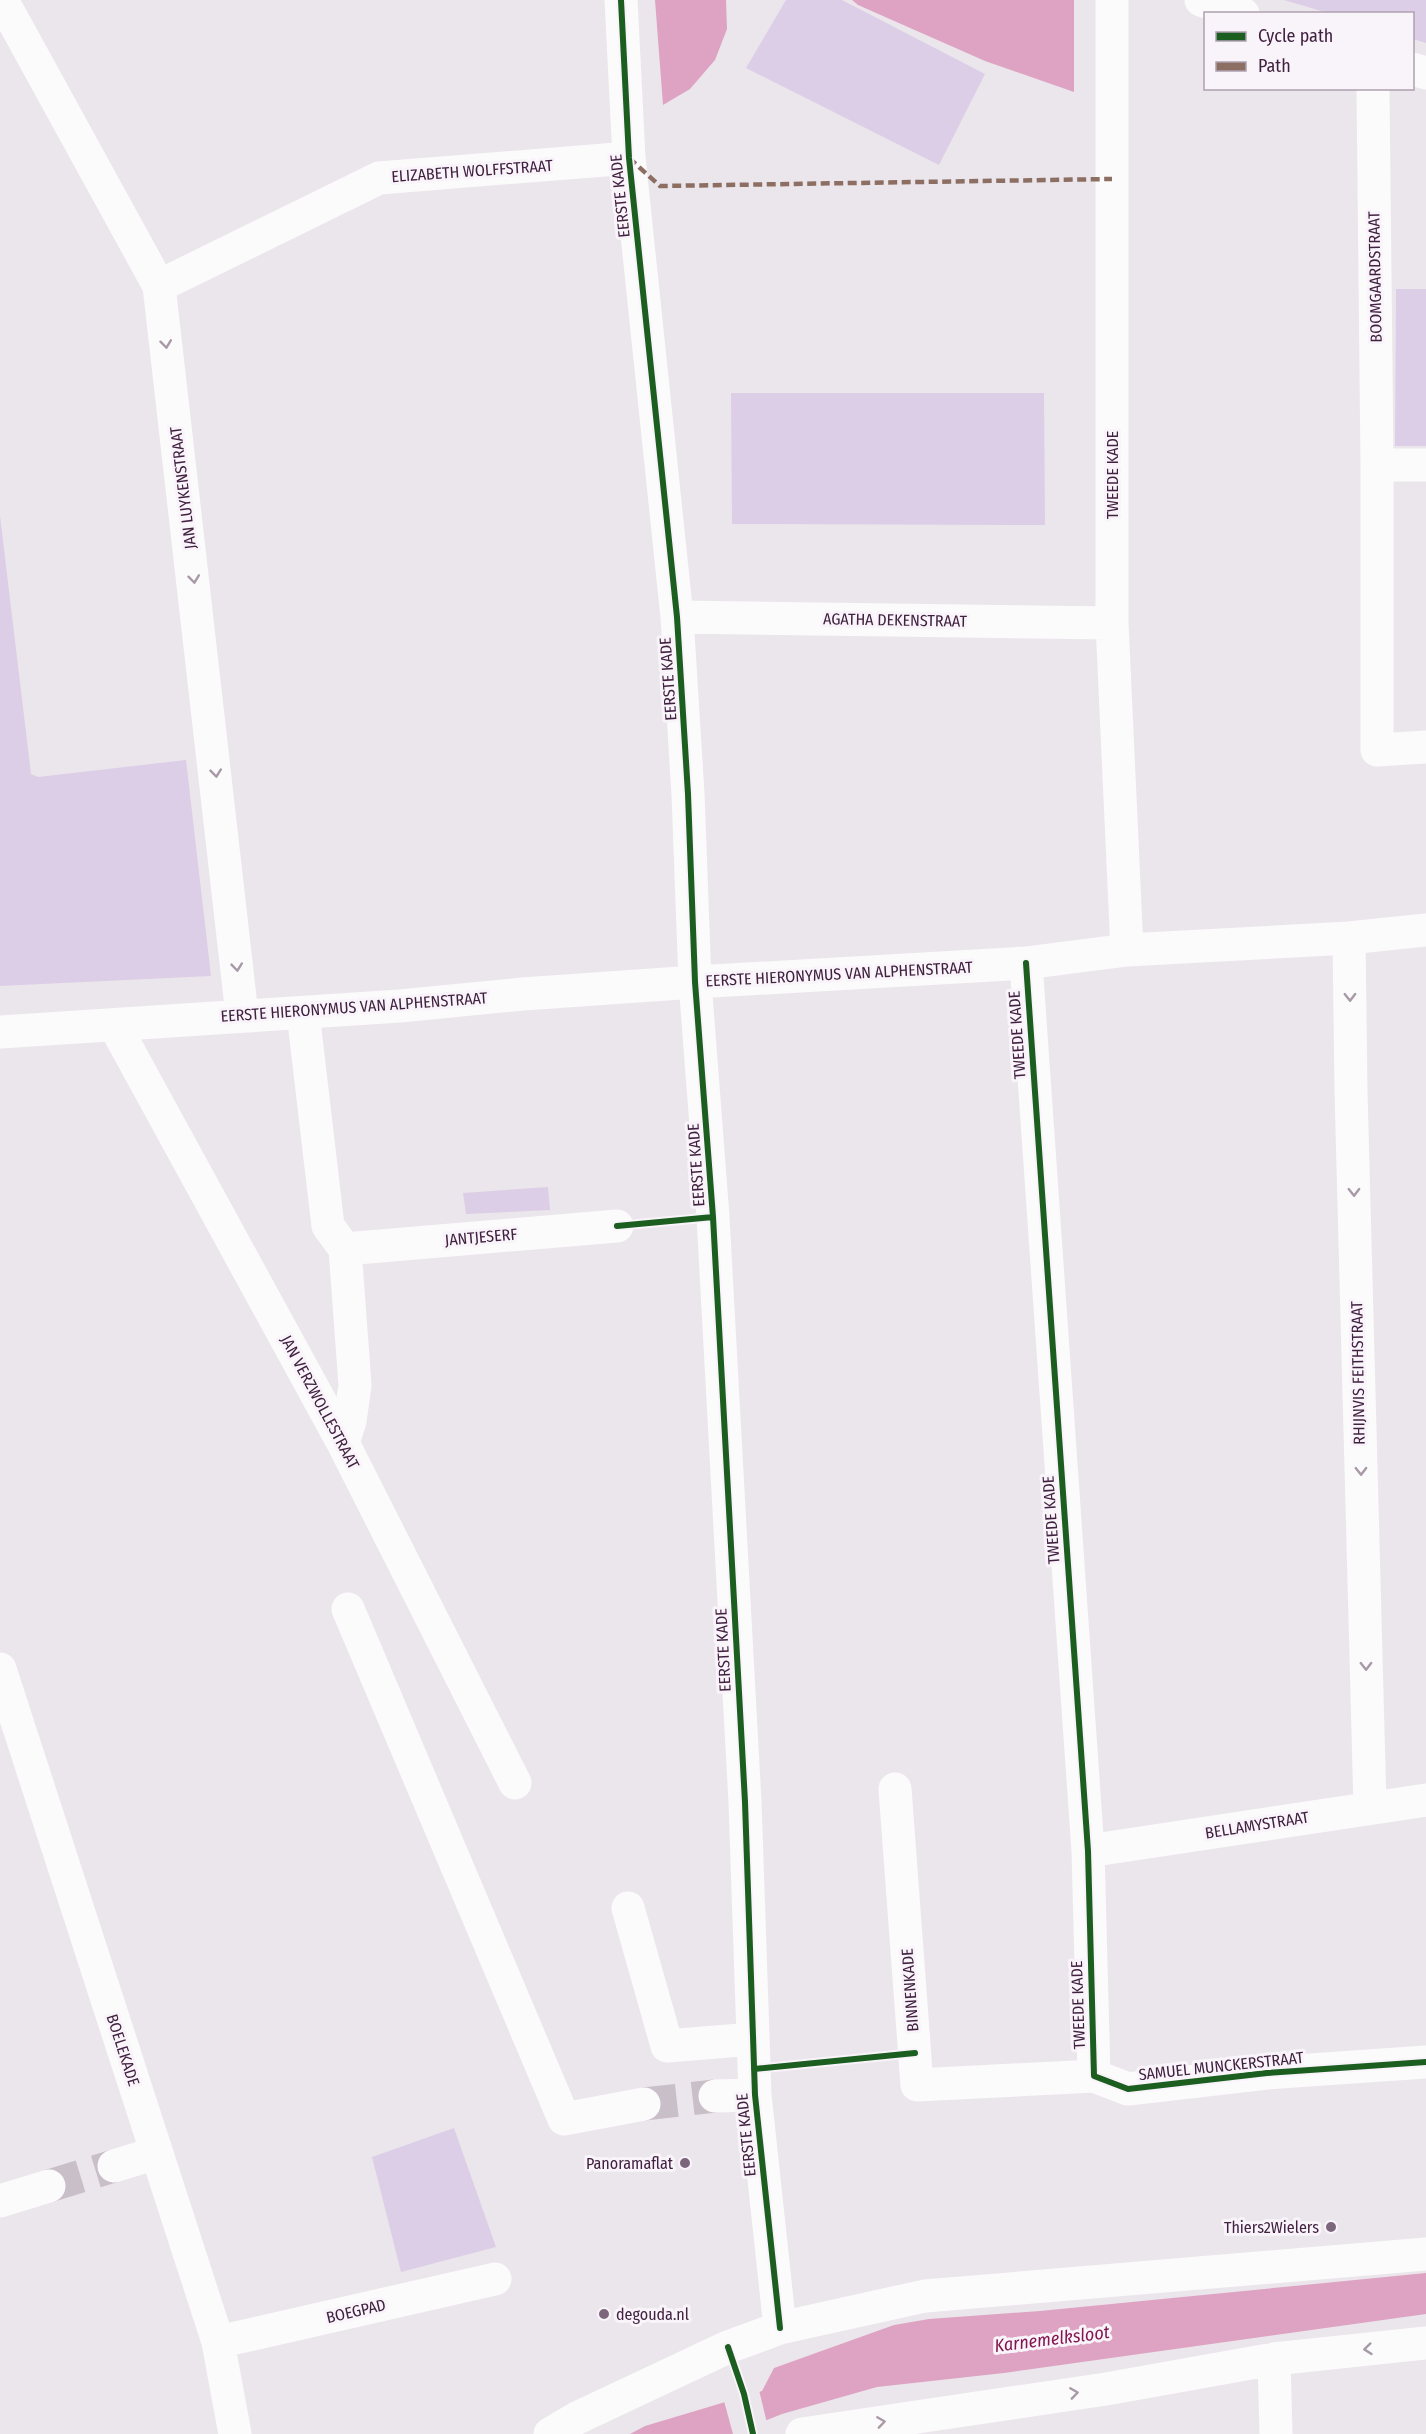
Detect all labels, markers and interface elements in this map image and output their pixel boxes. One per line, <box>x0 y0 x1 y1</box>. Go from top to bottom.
legend <box>1204 12 1414 90</box>
text: Cycle path <box>1258 25 1333 47</box>
text: Path <box>1258 55 1291 77</box>
street label: EERSTE KADE <box>606 153 634 239</box>
street label: ELIZABETH WOLFFSTRAAT <box>391 156 554 186</box>
street label: BOOMGAARDSTRAAT <box>1364 211 1386 343</box>
one-way arrow <box>159 339 172 349</box>
street label: JAN LUYKENSTRAAT <box>166 425 200 550</box>
street label: TWEEDE KADE <box>1103 431 1122 519</box>
one-way arrow <box>187 575 199 584</box>
street label: AGATHA DEKENSTRAAT <box>823 609 968 631</box>
street label: EERSTE KADE <box>656 637 680 721</box>
one-way arrow <box>209 769 222 778</box>
street label: EERSTE HIERONYMUS VAN ALPHENSTRAAT <box>705 957 974 990</box>
one-way arrow <box>230 962 243 972</box>
street label: EERSTE HIERONYMUS VAN ALPHENSTRAAT <box>220 988 489 1026</box>
street label: TWEEDE KADE <box>1004 990 1030 1080</box>
one-way arrow <box>1344 992 1356 1001</box>
street label: EERSTE KADE <box>684 1123 708 1207</box>
one-way arrow <box>1348 1187 1360 1196</box>
street label: JANTJESERF <box>444 1224 518 1250</box>
street label: RHIJNVIS FEITHSTRAAT <box>1347 1300 1369 1445</box>
street label: JAN VERZWOLLESTRAAT <box>277 1332 364 1473</box>
one-way arrow <box>1355 1466 1367 1475</box>
street label: TWEEDE KADE <box>1038 1475 1064 1565</box>
street label: EERSTE KADE <box>711 1608 735 1692</box>
one-way arrow <box>1360 1661 1372 1670</box>
street label: BELLAMYSTRAAT <box>1204 1807 1311 1843</box>
street label: BINNENKADE <box>898 1948 922 2032</box>
street label: TWEEDE KADE <box>1067 1960 1089 2050</box>
street label: BOELEKADE <box>102 2012 144 2088</box>
street label: SAMUEL MUNCKERSTRAAT <box>1138 2048 1305 2084</box>
street label: EERSTE KADE <box>732 2092 760 2178</box>
place label: Panoramaflat <box>586 2154 674 2173</box>
marker: Panoramaflat <box>678 2156 692 2170</box>
place label: Thiers2Wielers <box>1224 2218 1319 2237</box>
marker: Thiers2Wielers <box>1324 2220 1338 2234</box>
street label: BOEGPAD <box>324 2295 388 2327</box>
place label: degouda.nl <box>616 2305 689 2324</box>
marker: degouda.nl <box>597 2307 611 2321</box>
water label: Karnemelksloot <box>993 2321 1111 2357</box>
one-way arrow <box>1363 2342 1372 2355</box>
one-way arrow <box>1069 2388 1078 2400</box>
one-way arrow <box>876 2416 886 2428</box>

